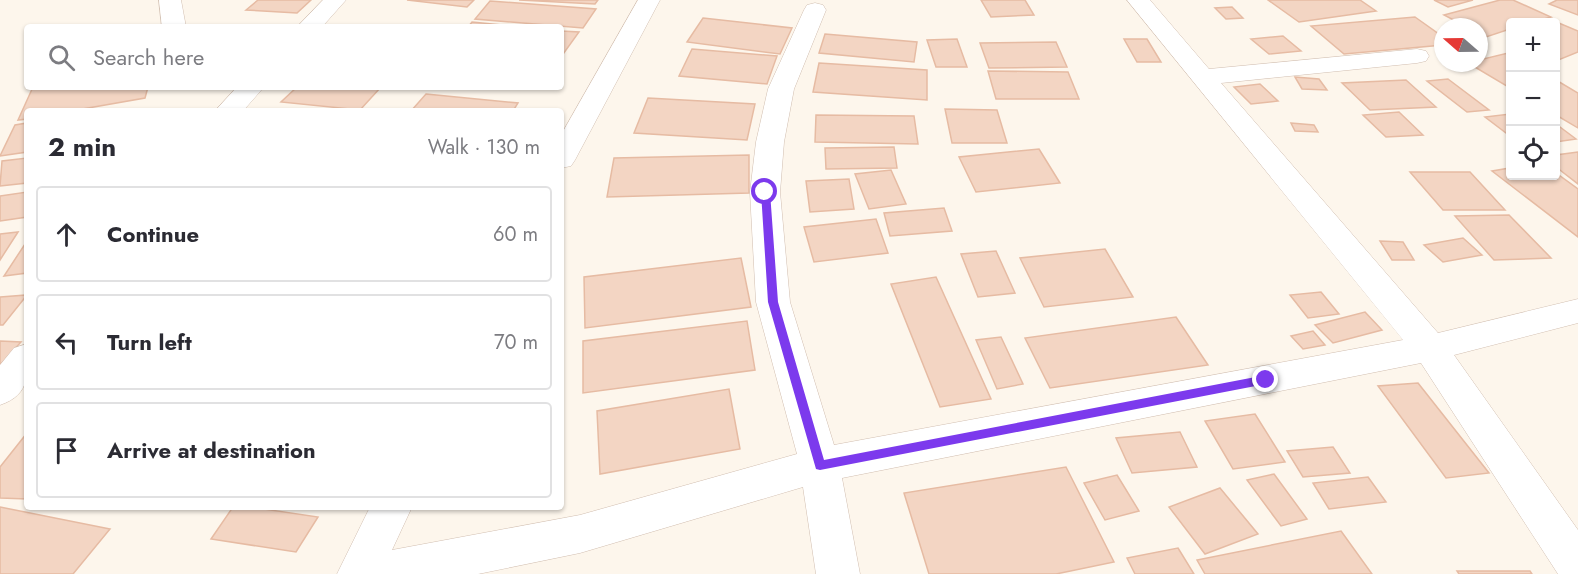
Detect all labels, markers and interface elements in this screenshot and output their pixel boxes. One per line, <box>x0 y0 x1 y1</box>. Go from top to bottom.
north arrow <box>1434 18 1488 72</box>
map controls <box>1506 18 1560 180</box>
button: + <box>1506 18 1560 72</box>
search box <box>24 24 564 90</box>
icon: search <box>45 41 78 74</box>
text: Search here <box>93 41 204 73</box>
button: − <box>1506 72 1560 126</box>
button: locate <box>1506 126 1560 180</box>
text: 2 min <box>48 128 116 166</box>
text: Walk · 130 m <box>428 133 540 162</box>
route start <box>751 178 777 204</box>
icon: ahead <box>50 218 83 251</box>
text: Continue <box>107 218 199 250</box>
text: 60 m <box>493 220 538 249</box>
icon: left <box>50 326 83 359</box>
text: Turn left <box>107 326 192 358</box>
text: 70 m <box>494 328 538 357</box>
route end <box>1252 366 1278 392</box>
icon: arrive <box>50 434 83 467</box>
text: Arrive at destination <box>107 434 316 466</box>

